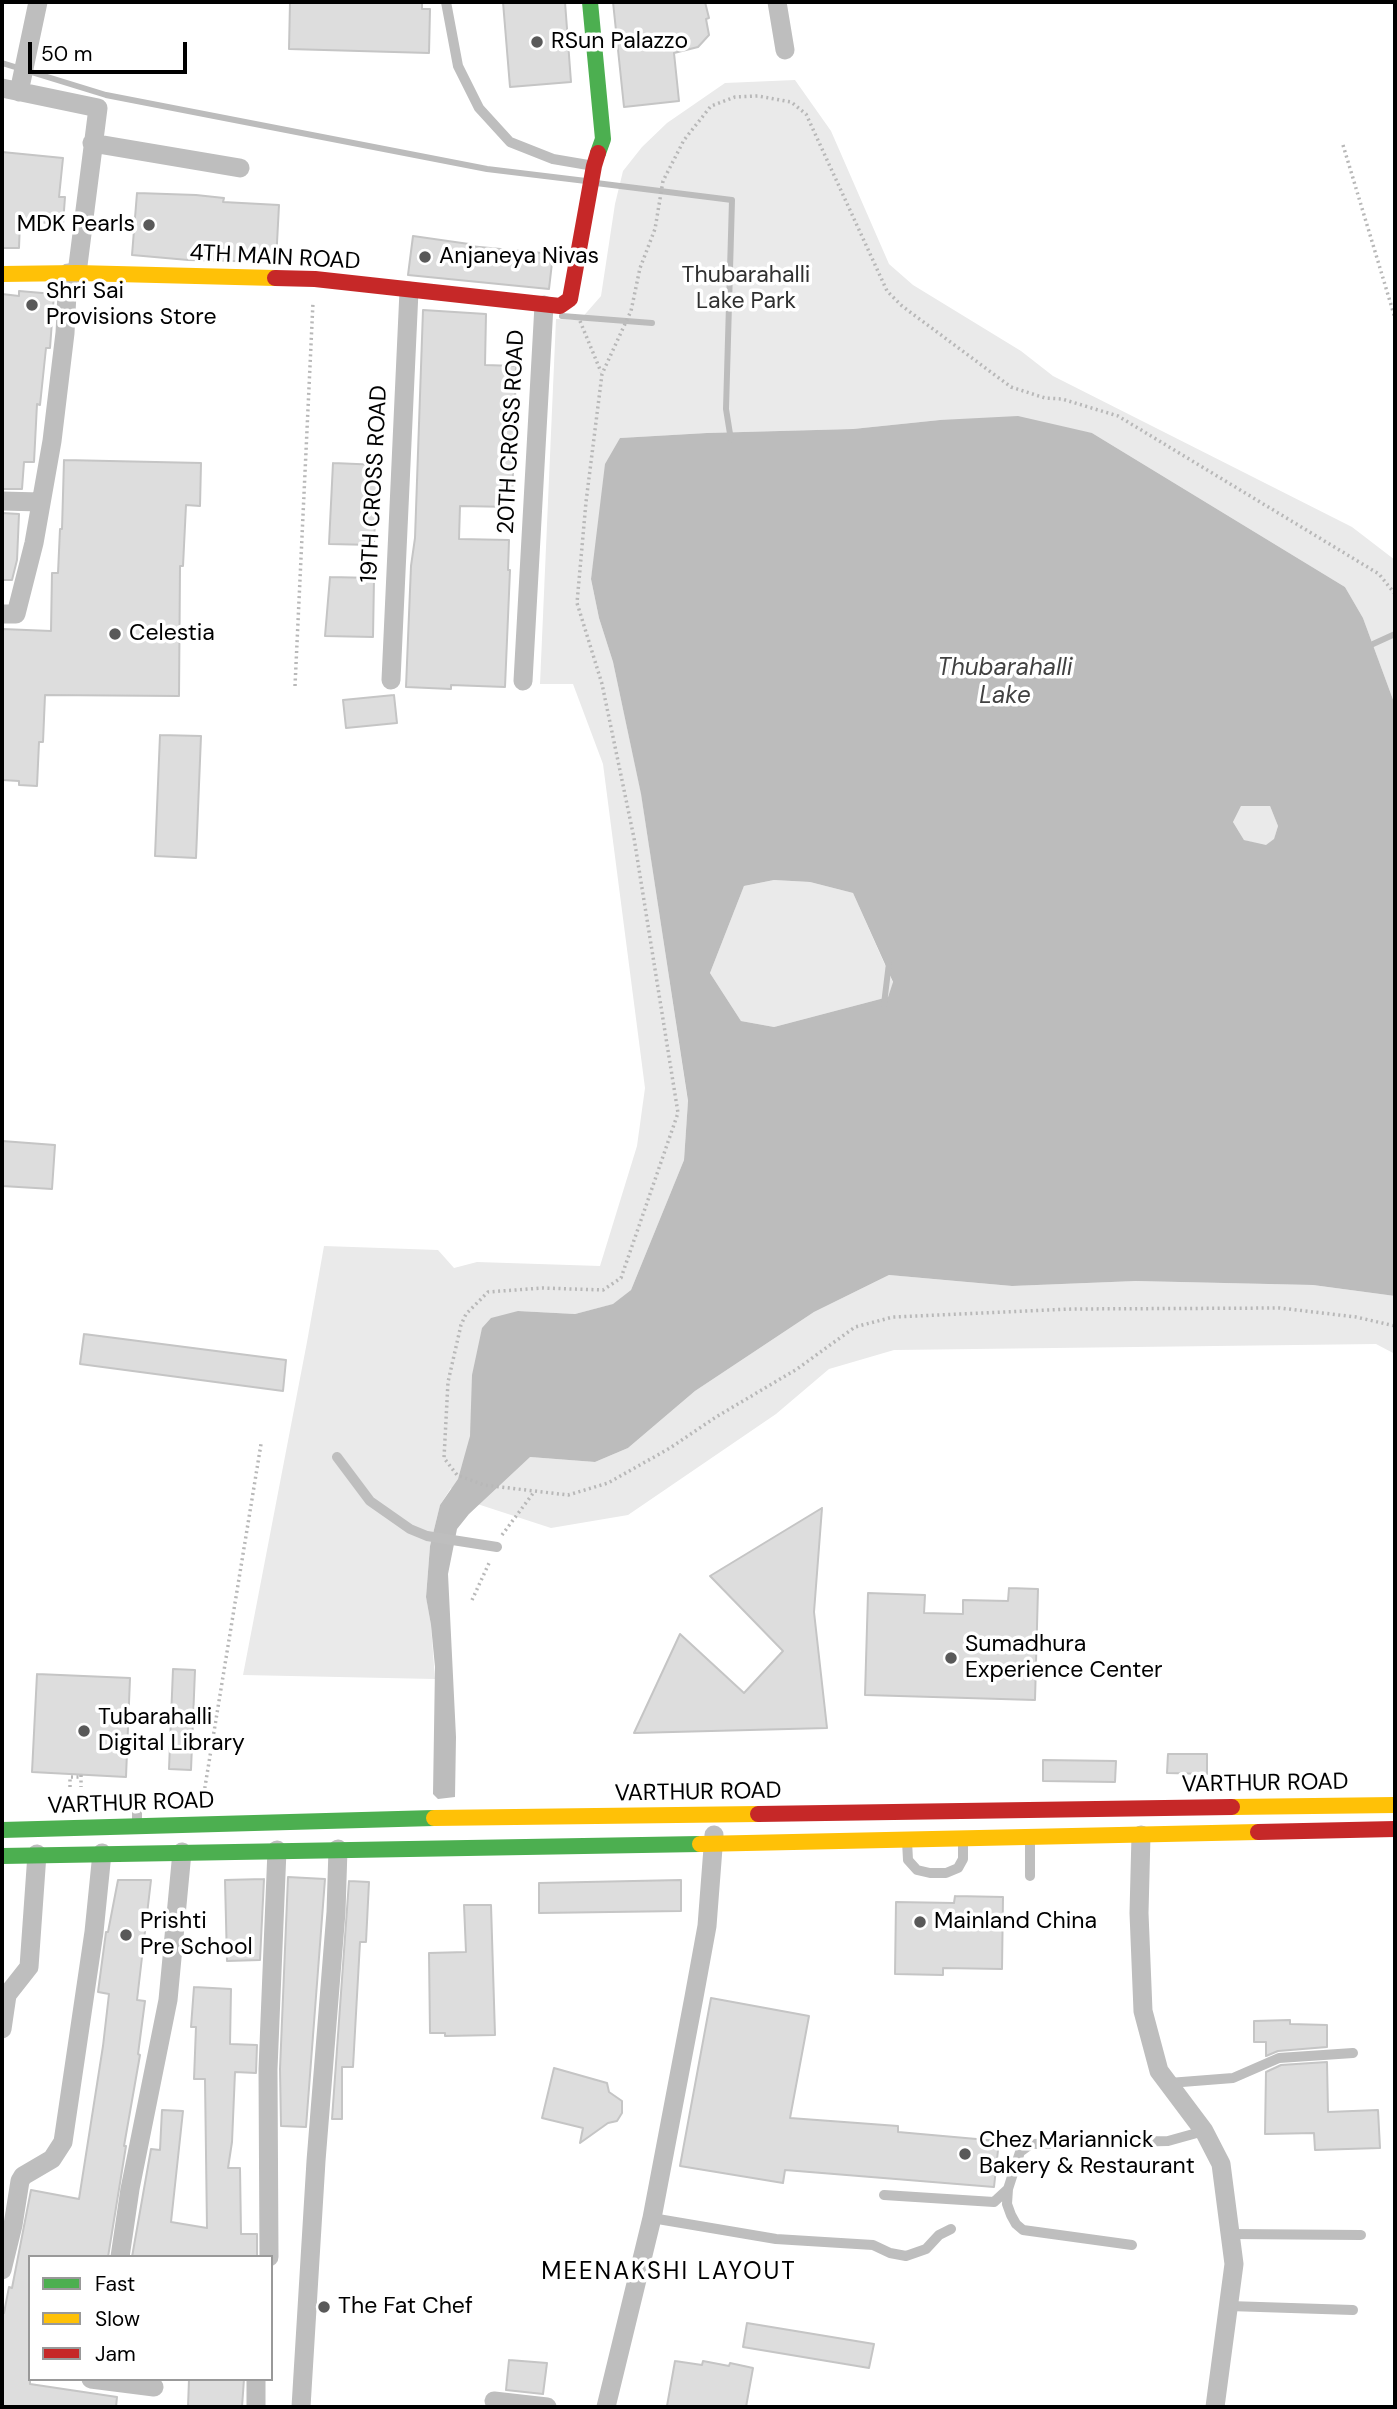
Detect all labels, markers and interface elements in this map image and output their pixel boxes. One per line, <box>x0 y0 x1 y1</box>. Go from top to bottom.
scale bar <box>32 28 191 72</box>
place label: RSun Palazzo <box>551 28 688 56</box>
marker: RSun Palazzo <box>529 34 545 50</box>
text: 50 m <box>41 40 92 68</box>
place label: MDK Pearls <box>17 211 135 239</box>
marker: MDK Pearls <box>141 217 157 233</box>
street label: 4TH MAIN ROAD <box>189 240 361 276</box>
place label: Anjaneya Nivas <box>439 243 599 271</box>
marker: Anjaneya Nivas <box>417 249 433 265</box>
park label: Thubarahalli Lake Park <box>682 262 810 316</box>
place label: Shri Sai Provisions Store <box>46 278 216 332</box>
marker: Shri Sai Provisions Store <box>24 297 40 313</box>
street label: 20TH CROSS ROAD <box>493 329 531 535</box>
street label: 19TH CROSS ROAD <box>356 385 394 583</box>
place label: Celestia <box>129 620 215 648</box>
marker: Celestia <box>107 626 123 642</box>
water label: Thubarahalli Lake <box>938 655 1072 711</box>
place label: Sumadhura Experience Center <box>965 1631 1163 1685</box>
marker: Sumadhura Experience Center <box>943 1650 959 1666</box>
place label: Tubarahalli Digital Library <box>98 1704 245 1758</box>
marker: Tubarahalli Digital Library <box>76 1723 92 1739</box>
street label: VARTHUR ROAD <box>1181 1769 1349 1799</box>
street label: VARTHUR ROAD <box>614 1778 782 1808</box>
street label: VARTHUR ROAD <box>47 1787 215 1821</box>
place label: Prishti Pre School <box>140 1908 253 1962</box>
place label: Mainland China <box>934 1908 1097 1936</box>
marker: Mainland China <box>912 1914 928 1930</box>
marker: Prishti Pre School <box>118 1927 134 1943</box>
place label: Chez Mariannick Bakery & Restaurant <box>979 2127 1195 2181</box>
marker: Chez Mariannick Bakery & Restaurant <box>957 2146 973 2162</box>
legend <box>28 2255 273 2381</box>
district label: MEENAKSHI LAYOUT <box>543 2259 795 2287</box>
text: Fast <box>95 2270 135 2298</box>
place label: The Fat Chef <box>338 2293 473 2321</box>
marker: The Fat Chef <box>316 2299 332 2315</box>
text: Slow <box>95 2305 140 2333</box>
text: Jam <box>95 2340 136 2368</box>

